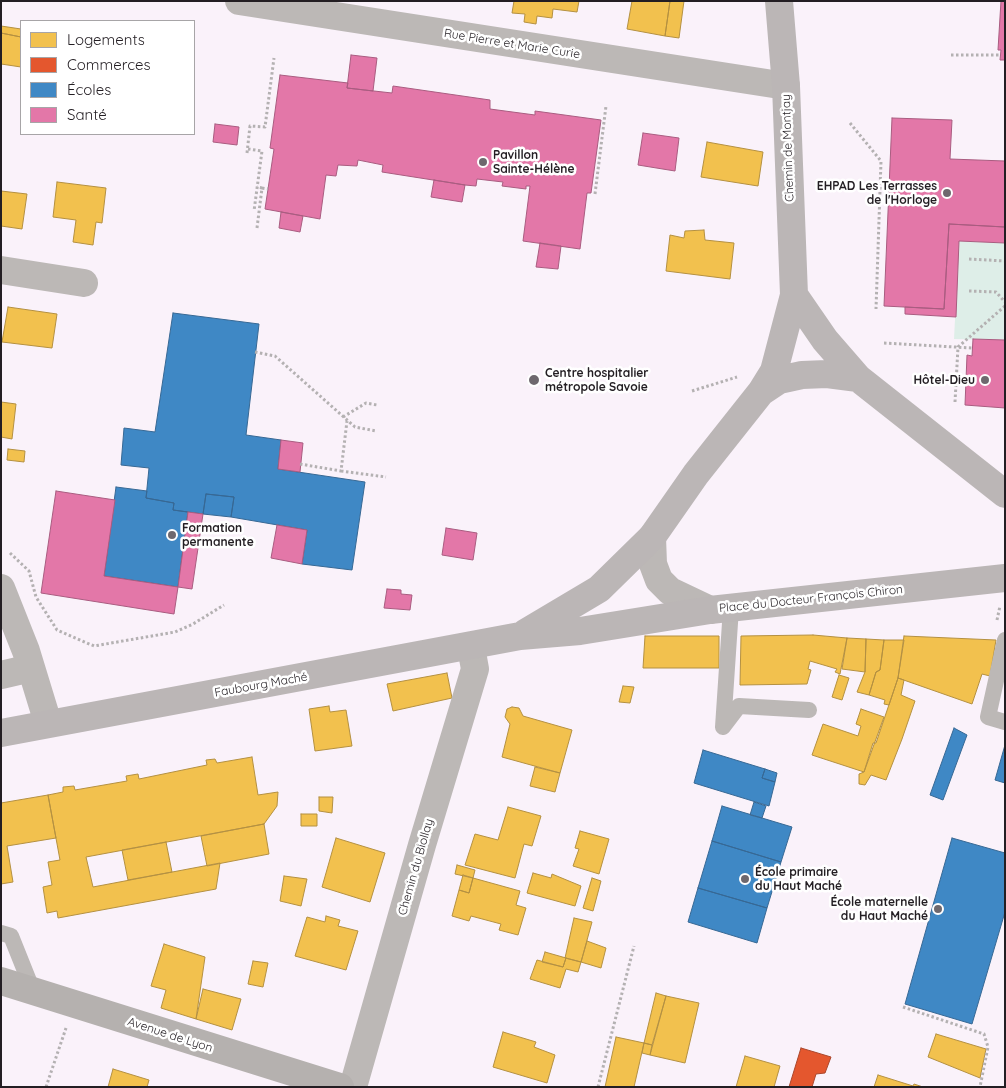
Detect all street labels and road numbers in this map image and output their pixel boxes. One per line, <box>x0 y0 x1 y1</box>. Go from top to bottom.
street label: Rue Pierre et Marie Curie <box>443 26 581 62</box>
street label: Chemin de Montjay <box>779 94 797 202</box>
street label: Place du Docteur François Chiron <box>718 582 904 616</box>
street label: Faubourg Maché <box>213 670 309 700</box>
street label: Chemin du Biollay <box>395 817 437 917</box>
street label: Avenue de Lyon <box>126 1014 214 1056</box>

